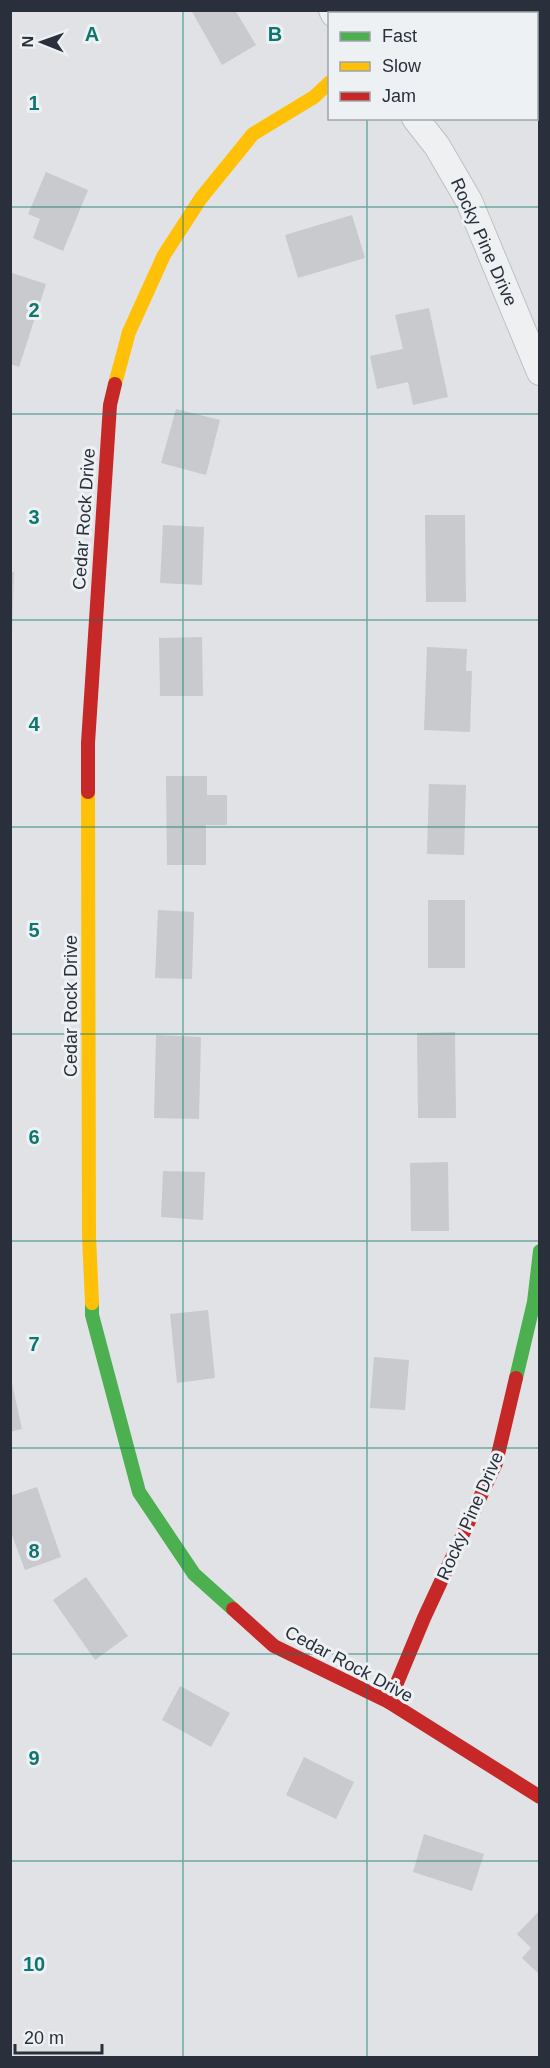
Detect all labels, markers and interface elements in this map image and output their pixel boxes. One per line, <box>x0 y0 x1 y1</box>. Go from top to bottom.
north arrow <box>12 12 72 72</box>
legend <box>328 12 538 120</box>
text: A <box>85 23 99 45</box>
text: B <box>268 23 282 45</box>
text: Fast <box>382 26 417 46</box>
text: N <box>19 36 36 48</box>
text: Slow <box>382 56 422 76</box>
text: Jam <box>382 86 416 106</box>
text: 1 <box>28 92 40 114</box>
street label: Rocky Pine Drive <box>447 175 521 309</box>
text: 2 <box>28 299 40 321</box>
street label: Cedar Rock Drive <box>69 447 99 591</box>
text: 3 <box>28 506 40 528</box>
text: 4 <box>28 713 40 735</box>
text: 5 <box>28 919 40 941</box>
street label: Cedar Rock Drive <box>61 935 81 1077</box>
text: 6 <box>28 1126 40 1148</box>
text: 7 <box>28 1333 40 1355</box>
street label: Rocky Pine Drive <box>433 1449 507 1583</box>
text: 8 <box>28 1540 40 1562</box>
street label: Cedar Rock Drive <box>282 1622 416 1706</box>
text: 9 <box>28 1747 40 1769</box>
text: 10 <box>23 1953 45 1975</box>
scale bar <box>15 2017 102 2055</box>
text: 20 m <box>24 2028 64 2048</box>

